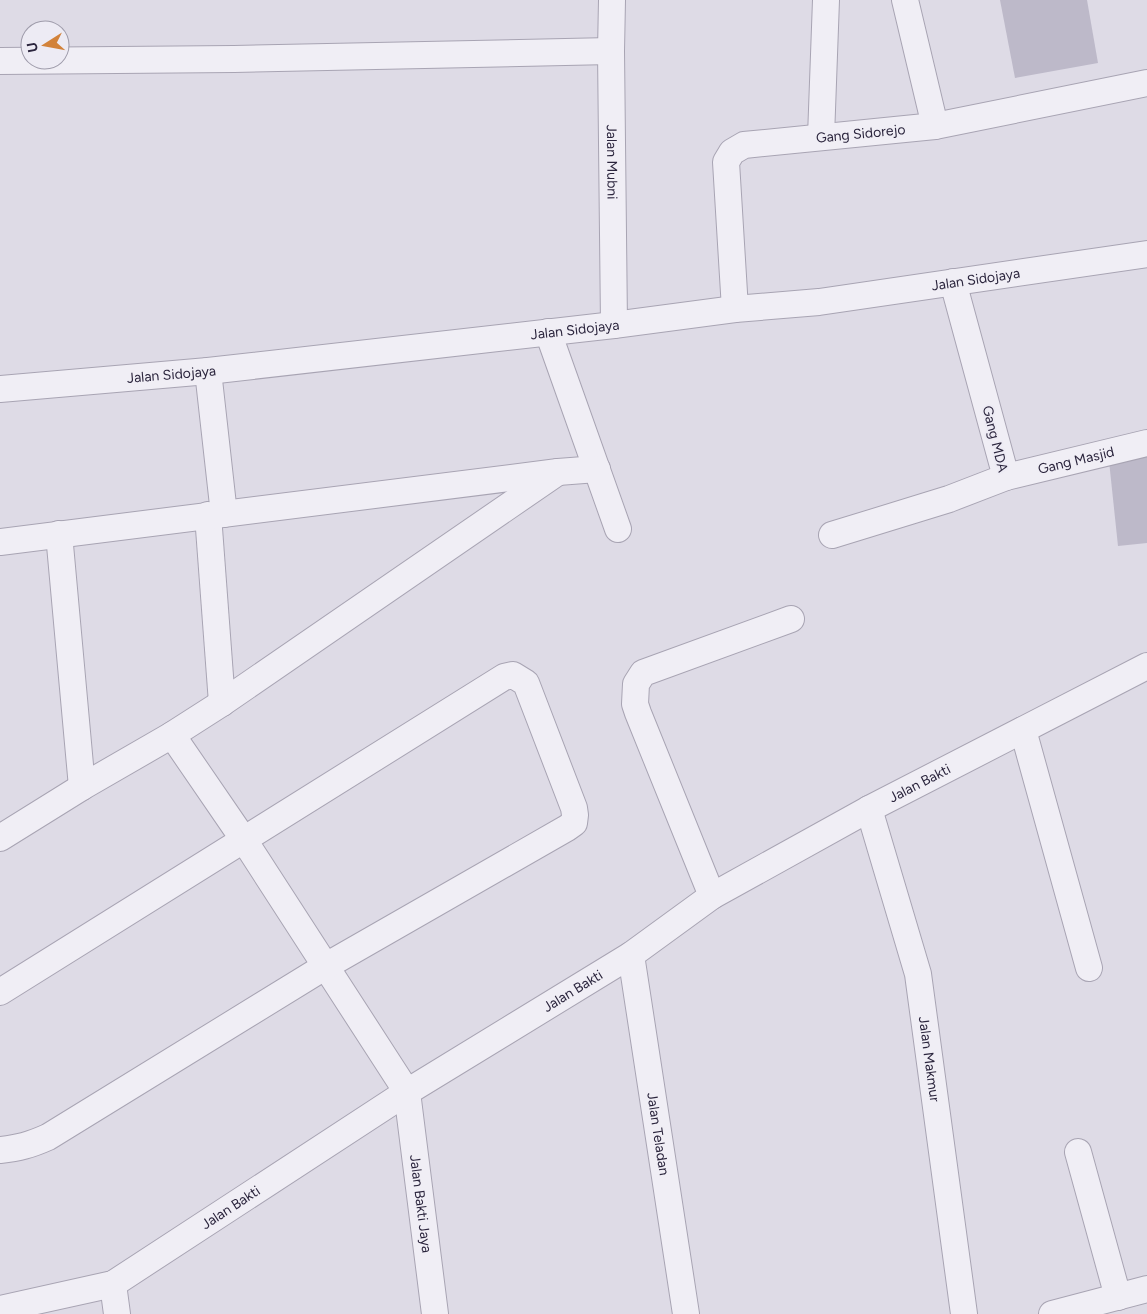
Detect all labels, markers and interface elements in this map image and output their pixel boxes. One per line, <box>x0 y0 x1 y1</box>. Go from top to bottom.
north arrow <box>20 20 70 70</box>
text: U <box>23 41 42 54</box>
street label: Gang Sidorejo <box>815 120 906 146</box>
street label: Jalan Mubni <box>603 124 621 199</box>
street label: Jalan Sidojaya <box>930 264 1021 294</box>
street label: Jalan Sidojaya <box>530 316 620 343</box>
street label: Jalan Sidojaya <box>126 362 217 386</box>
street label: Gang MDA <box>978 404 1012 475</box>
street label: Gang Masjid <box>1036 443 1116 478</box>
street label: Jalan Bakti <box>886 760 953 806</box>
street label: Jalan Bakti <box>540 966 606 1015</box>
street label: Jalan Makmur <box>915 1015 944 1103</box>
street label: Jalan Teladan <box>644 1091 673 1177</box>
street label: Jalan Bakti Jaya <box>406 1154 436 1254</box>
street label: Jalan Bakti <box>198 1182 263 1233</box>

